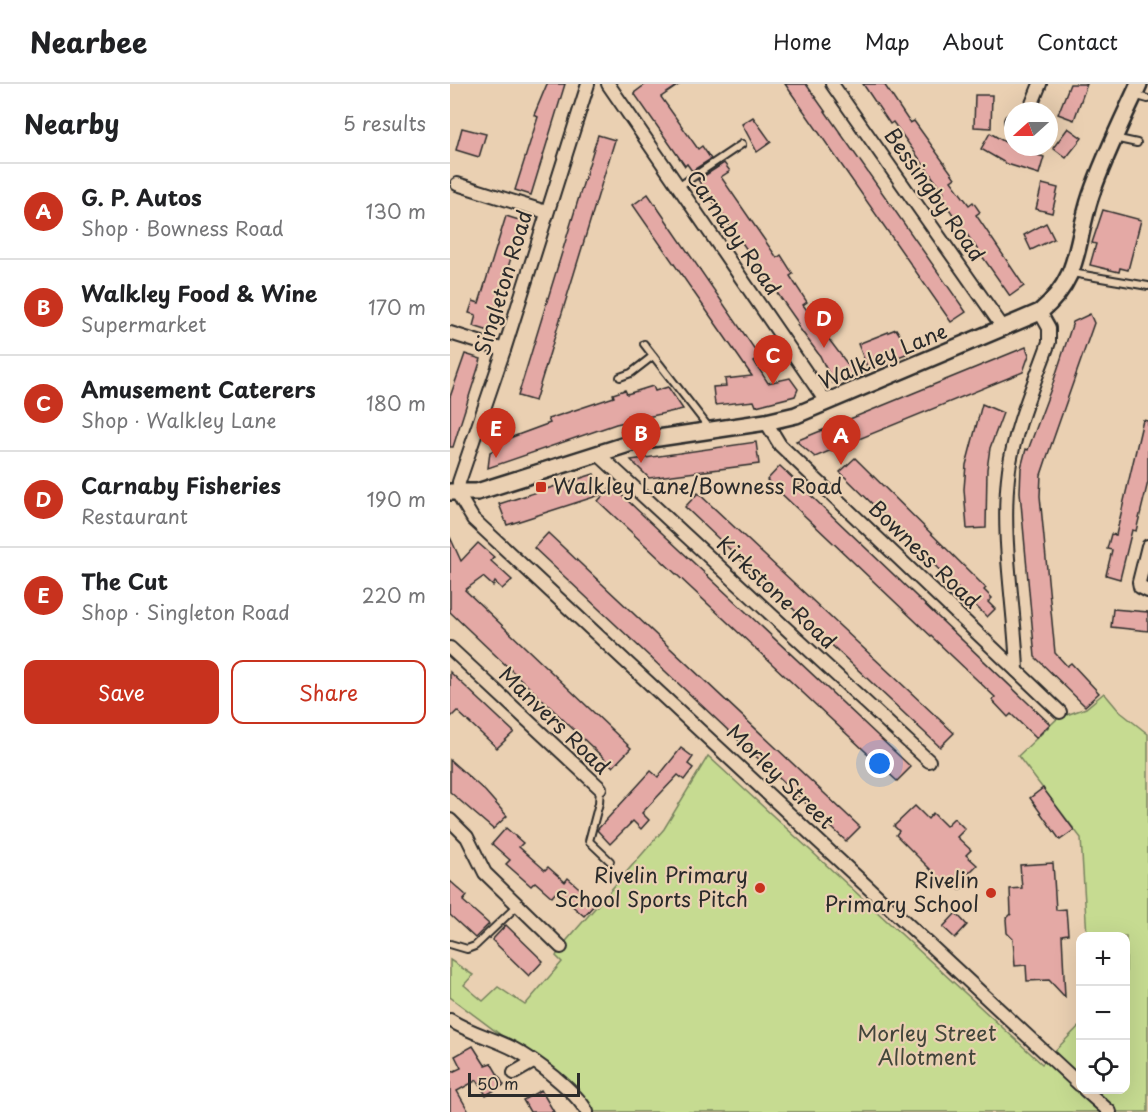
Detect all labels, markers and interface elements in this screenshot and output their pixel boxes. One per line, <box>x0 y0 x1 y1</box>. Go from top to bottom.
text: Nearbee <box>30 20 147 63</box>
text: Home <box>773 25 832 57</box>
text: Map <box>865 25 910 57</box>
text: About <box>943 25 1004 57</box>
text: Contact <box>1037 25 1118 57</box>
north arrow <box>1004 102 1058 156</box>
text: Nearby <box>24 104 119 143</box>
text: 5 results <box>343 108 426 138</box>
street label: Bessingby Road <box>878 120 994 267</box>
street label: Carnaby Road <box>679 162 790 301</box>
text: G. P. Autos <box>81 180 202 213</box>
text: A <box>36 196 51 226</box>
text: 130 m <box>366 196 426 226</box>
street label: Singleton Road <box>465 206 539 359</box>
text: Shop · Bowness Road <box>81 213 284 243</box>
text: Walkley Food & Wine <box>81 276 318 309</box>
text: B <box>37 292 50 322</box>
text: 170 m <box>368 292 426 322</box>
pin: D <box>804 298 844 348</box>
text: Supermarket <box>81 309 207 339</box>
street label: Walkley Lane <box>813 314 951 397</box>
pin: C <box>754 336 792 385</box>
text: Amusement Caterers <box>81 372 316 405</box>
text: C <box>36 388 51 418</box>
text: 180 m <box>366 388 426 418</box>
text: Shop · Walkley Lane <box>81 405 276 435</box>
pin: E <box>476 408 516 458</box>
pin: B <box>622 414 660 463</box>
pin: A <box>822 416 860 465</box>
text: Carnaby Fisheries <box>81 468 281 501</box>
place label: Walkley Lane/Bowness Road <box>553 469 843 501</box>
marker: Walkley Lane/Bowness Road <box>534 480 548 494</box>
text: D <box>36 484 51 514</box>
text: 190 m <box>367 484 426 514</box>
street label: Bowness Road <box>862 492 988 615</box>
text: Restaurant <box>81 501 188 531</box>
street label: Kirkstone Road <box>710 527 844 656</box>
text: The Cut <box>81 564 168 597</box>
text: E <box>37 580 50 610</box>
text: 220 m <box>362 580 426 610</box>
text: Shop · Singleton Road <box>81 597 290 627</box>
street label: Manvers Road <box>493 658 618 781</box>
button: Save <box>24 660 219 724</box>
button: Share <box>231 660 426 724</box>
street label: Morley Street <box>720 716 843 835</box>
your location <box>865 749 894 778</box>
place label: Rivelin Primary School Sports Pitch <box>555 858 748 914</box>
place label: Rivelin Primary School <box>824 863 979 919</box>
marker: Rivelin Primary School Sports Pitch <box>753 881 767 895</box>
marker: Rivelin Primary School <box>984 886 998 900</box>
map controls <box>1076 932 1130 1094</box>
button: + <box>1076 932 1130 986</box>
button: − <box>1076 986 1130 1040</box>
park label: Morley Street Allotment <box>857 1016 997 1072</box>
button: locate <box>1076 1040 1130 1094</box>
scale bar <box>468 1070 580 1098</box>
text: 50 m <box>477 1071 518 1095</box>

